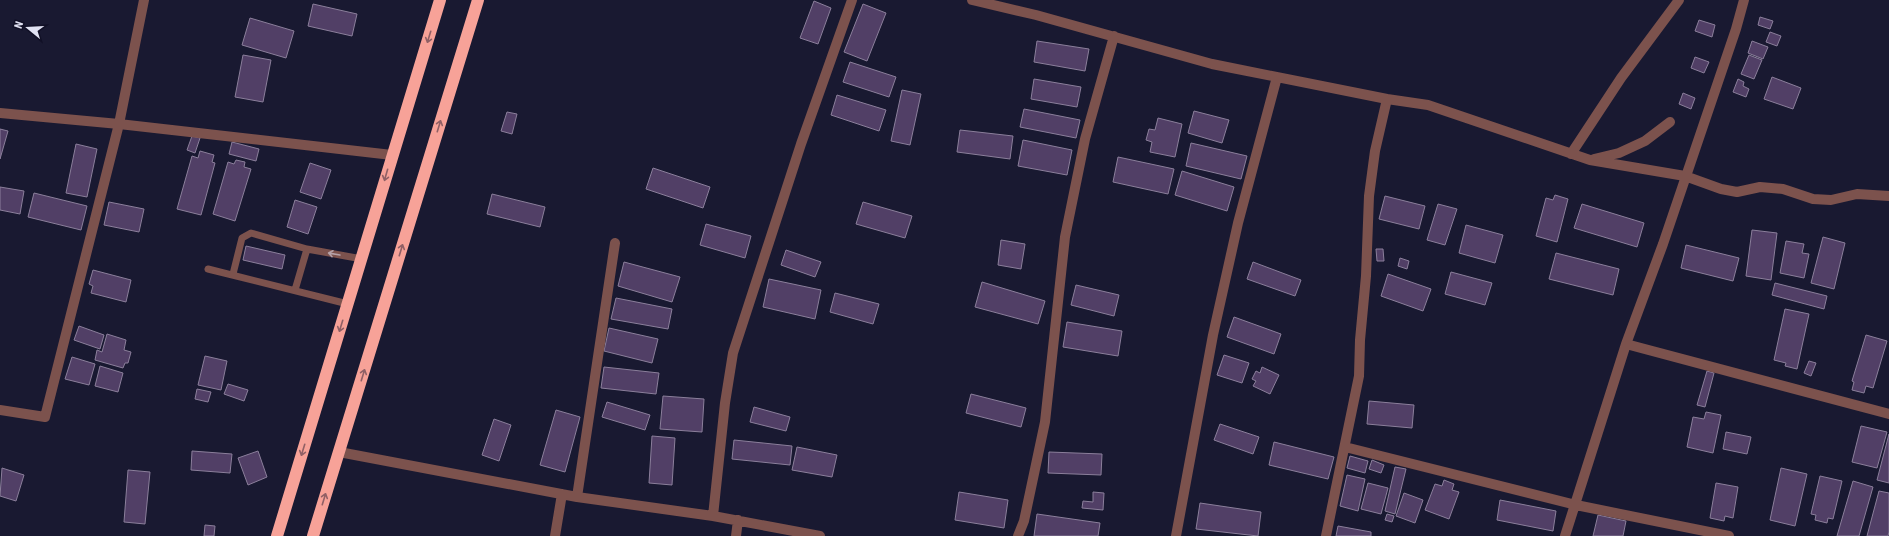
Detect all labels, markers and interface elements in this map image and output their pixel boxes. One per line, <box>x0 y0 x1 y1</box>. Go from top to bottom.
north arrow <box>8 8 48 48</box>
text: N <box>12 20 26 30</box>
one-way arrow <box>425 31 432 44</box>
one-way arrow <box>436 120 443 133</box>
one-way arrow <box>382 168 389 181</box>
one-way arrow <box>398 244 405 257</box>
one-way arrow <box>328 250 341 258</box>
one-way arrow <box>337 320 344 333</box>
one-way arrow <box>359 369 367 381</box>
one-way arrow <box>299 444 306 457</box>
one-way arrow <box>321 492 328 505</box>

